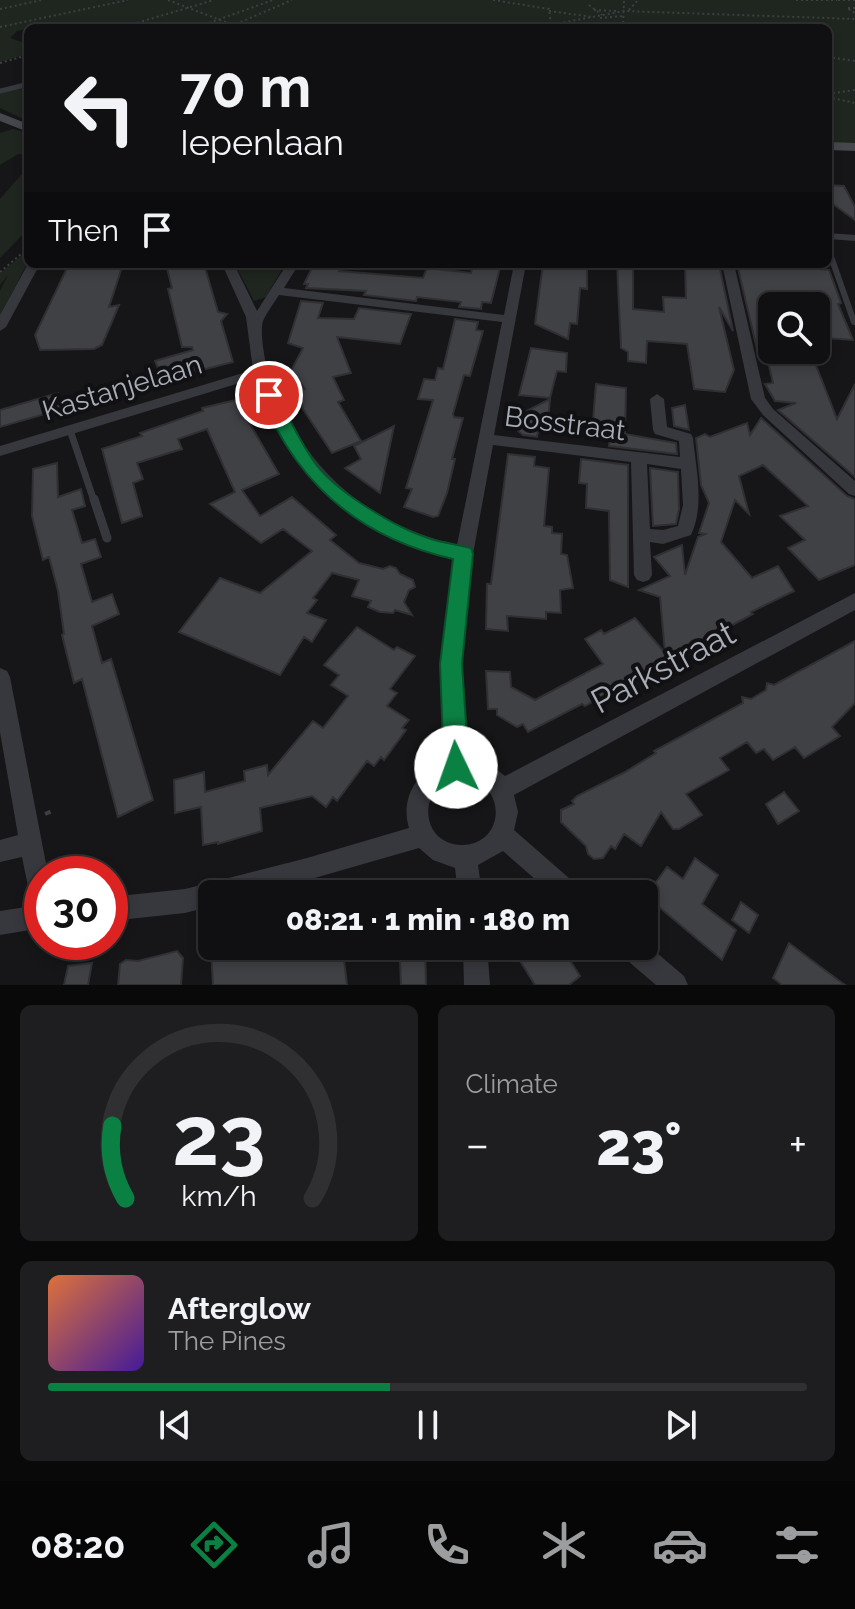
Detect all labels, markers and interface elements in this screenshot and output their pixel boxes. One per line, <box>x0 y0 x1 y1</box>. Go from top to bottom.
text: 70 m <box>180 54 311 120</box>
icon: left <box>48 56 152 160</box>
text: Iepenlaan <box>180 121 344 163</box>
icon: arrive <box>135 208 179 252</box>
text: Then <box>48 213 119 248</box>
map controls <box>758 292 830 364</box>
button: search <box>758 292 830 364</box>
street label: Kastanjelaan <box>38 348 206 427</box>
pin <box>235 361 303 429</box>
icon: arrive <box>247 373 291 417</box>
street label: Bosstraat <box>503 400 628 447</box>
street label: Parkstraat <box>584 612 742 722</box>
position arrow <box>414 725 498 809</box>
speed limit sign: 30 <box>24 856 128 960</box>
text: 08:21 · 1 min · 180 m <box>286 902 570 937</box>
text: Climate <box>466 1069 558 1099</box>
text: 23 <box>172 1087 265 1184</box>
text: 23° <box>596 1109 682 1179</box>
text: − <box>466 1119 489 1170</box>
text: + <box>789 1119 807 1170</box>
text: km/h <box>181 1179 256 1213</box>
text: Afterglow <box>168 1291 311 1326</box>
text: The Pines <box>168 1326 286 1356</box>
icon: previous <box>153 1403 197 1447</box>
icon: pause <box>406 1403 450 1447</box>
icon: next <box>659 1403 703 1447</box>
icon: directions <box>186 1517 242 1573</box>
icon: music <box>303 1517 359 1573</box>
icon: phone <box>419 1517 475 1573</box>
icon: climate <box>536 1517 592 1573</box>
icon: car <box>652 1517 708 1573</box>
icon: filters <box>769 1517 825 1573</box>
text: 08:20 <box>30 1524 125 1566</box>

